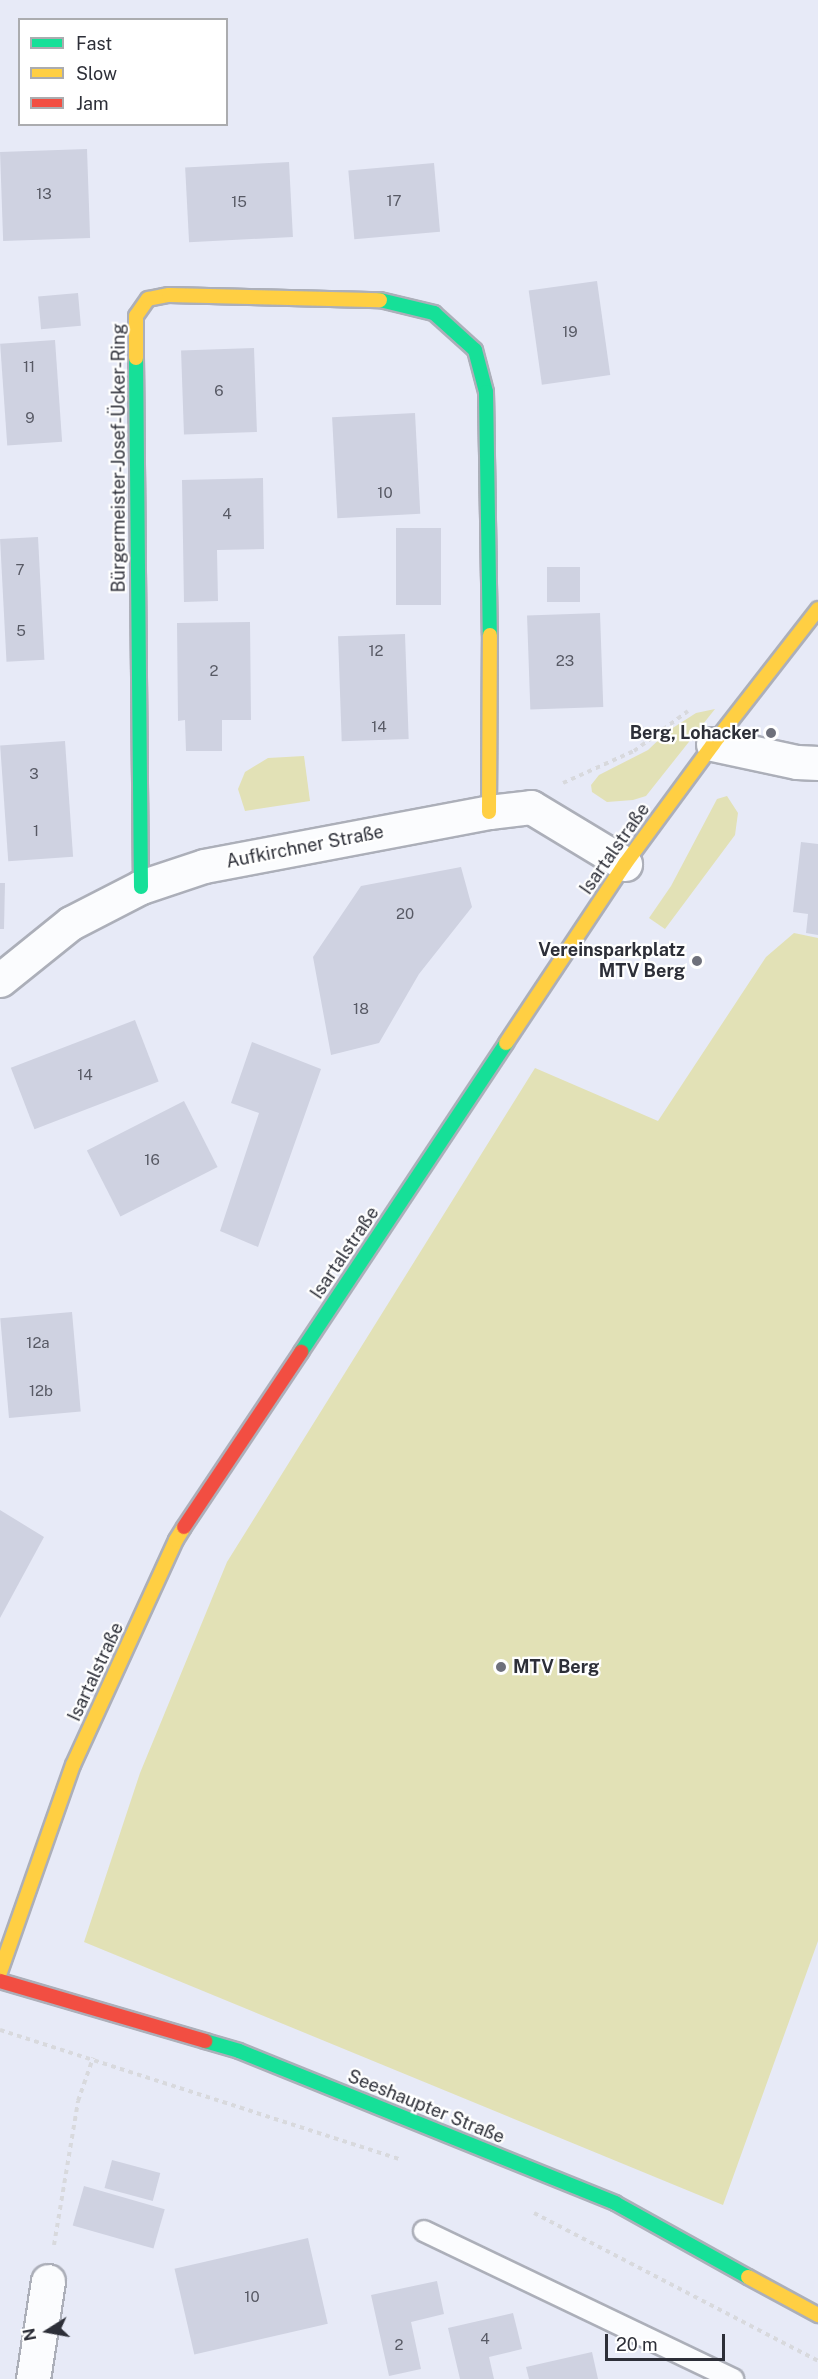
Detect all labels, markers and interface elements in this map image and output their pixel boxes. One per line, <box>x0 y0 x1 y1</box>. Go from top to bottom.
legend <box>18 18 228 126</box>
text: Fast <box>76 33 112 54</box>
text: Slow <box>76 63 117 84</box>
text: Jam <box>76 93 109 114</box>
house number: 13 <box>36 185 52 203</box>
house number: 17 <box>386 192 402 210</box>
house number: 15 <box>231 193 247 211</box>
street label: Bürgermeister-Josef-Ücker-Ring <box>108 323 130 593</box>
house number: 19 <box>562 323 578 341</box>
house number: 11 <box>23 358 35 376</box>
house number: 6 <box>214 382 224 400</box>
house number: 9 <box>25 409 35 427</box>
house number: 10 <box>377 484 393 502</box>
house number: 4 <box>222 505 232 523</box>
house number: 7 <box>15 561 25 579</box>
house number: 5 <box>16 622 26 640</box>
house number: 12 <box>368 642 384 660</box>
house number: 23 <box>556 652 574 670</box>
house number: 2 <box>210 662 218 680</box>
house number: 14 <box>371 718 387 736</box>
place label: Berg, Lohacker <box>630 722 759 744</box>
marker: Berg, Lohacker <box>764 726 778 740</box>
house number: 3 <box>29 765 39 783</box>
street label: Isartalstraße <box>576 799 654 899</box>
street label: Aufkirchner Straße <box>224 821 386 873</box>
house number: 1 <box>33 822 39 840</box>
house number: 20 <box>396 905 414 923</box>
place label: Vereinsparkplatz MTV Berg <box>538 940 685 982</box>
marker: Vereinsparkplatz MTV Berg <box>690 954 704 968</box>
house number: 18 <box>353 1000 369 1018</box>
house number: 14 <box>77 1066 93 1084</box>
house number: 16 <box>144 1151 160 1169</box>
street label: Isartalstraße <box>306 1203 384 1303</box>
house number: 12a <box>26 1334 50 1352</box>
house number: 12b <box>29 1382 53 1400</box>
street label: Isartalstraße <box>64 1619 128 1725</box>
place label: MTV Berg <box>513 1656 599 1678</box>
marker: MTV Berg <box>494 1660 508 1674</box>
street label: Seeshaupter Straße <box>344 2066 508 2148</box>
house number: 10 <box>244 2288 260 2306</box>
north arrow <box>18 2301 78 2361</box>
scale bar <box>608 2322 728 2360</box>
text: N <box>19 2327 40 2342</box>
house number: 4 <box>480 2330 490 2348</box>
text: 20 m <box>616 2334 658 2355</box>
house number: 2 <box>395 2336 403 2354</box>

